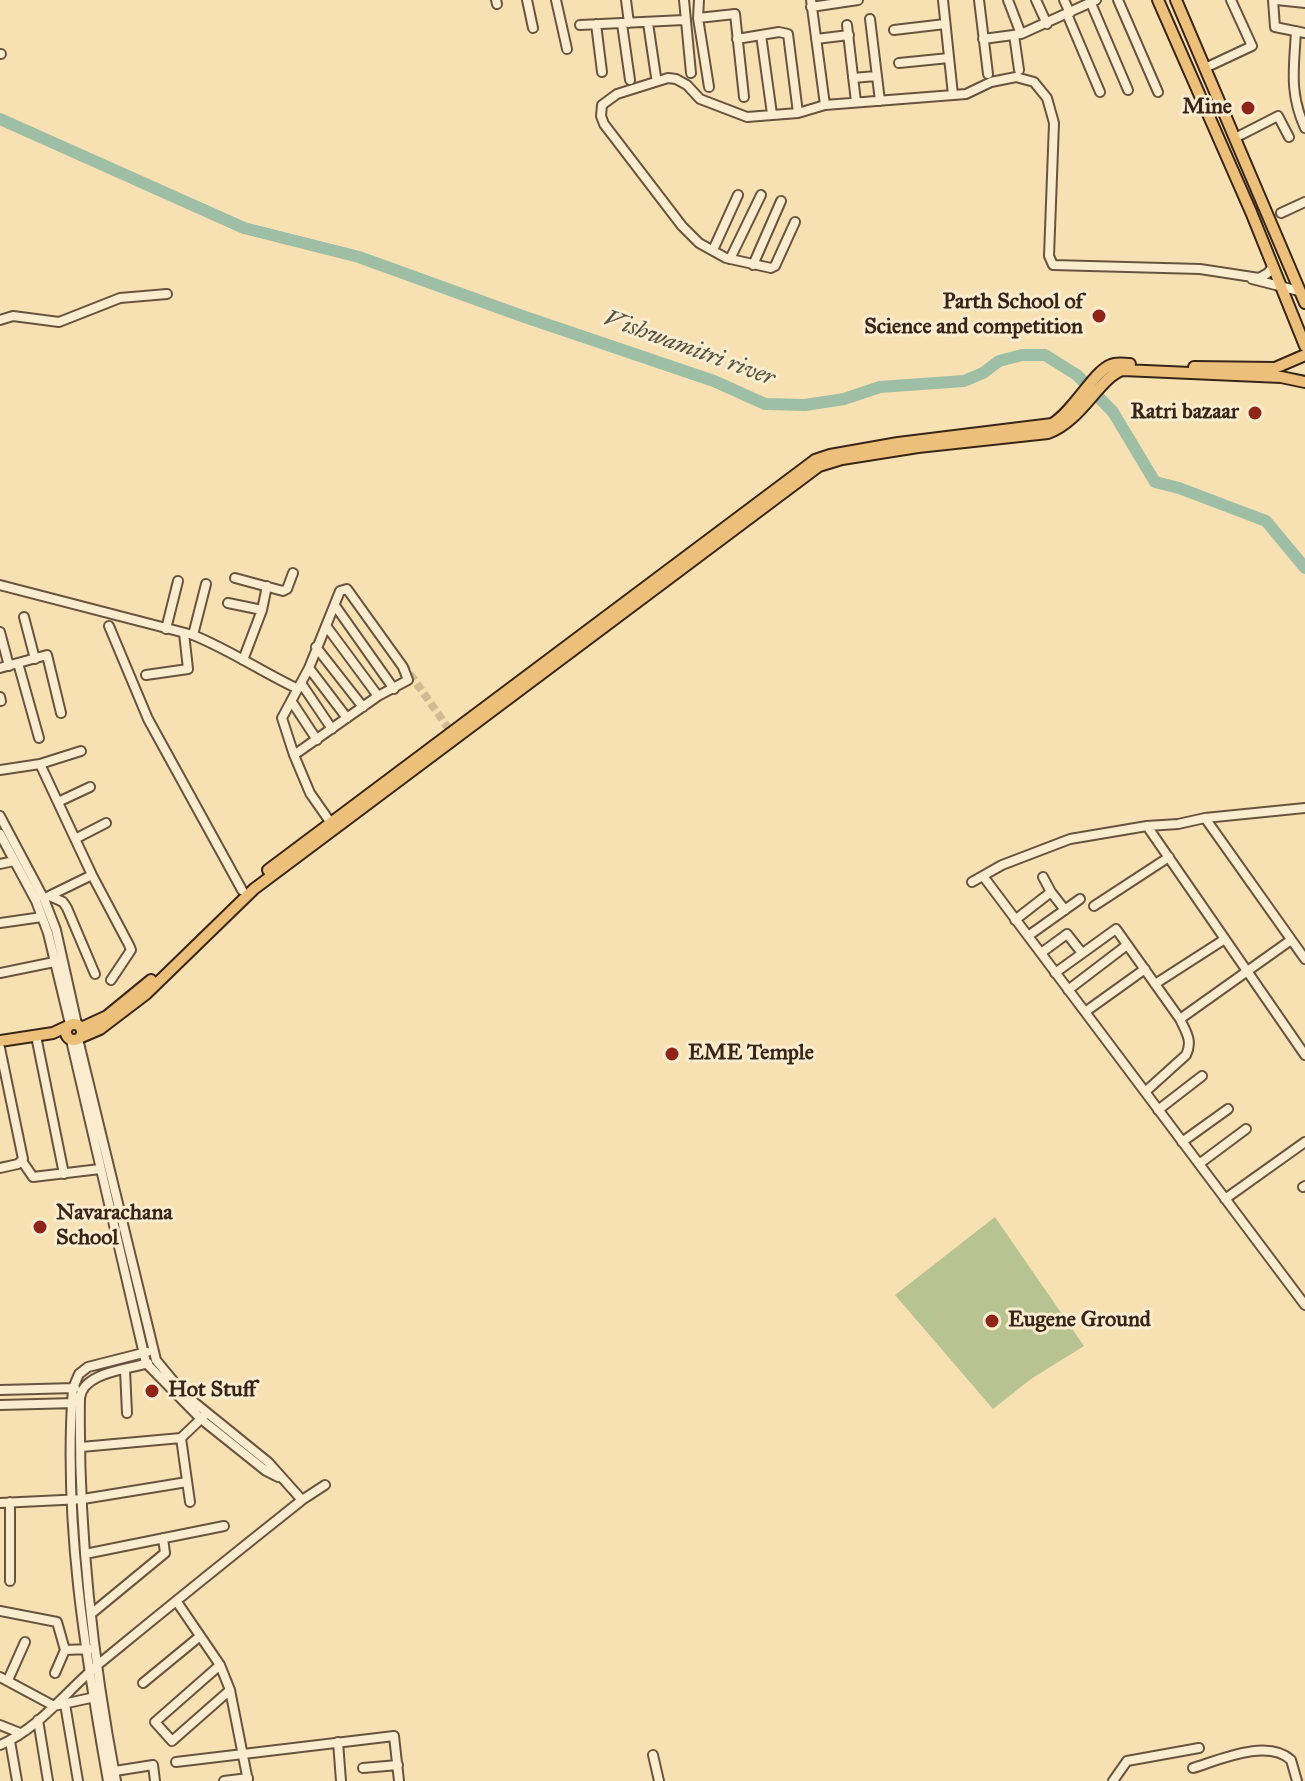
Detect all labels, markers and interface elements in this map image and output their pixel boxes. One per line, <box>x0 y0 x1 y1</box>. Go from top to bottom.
place label: Mine <box>1182 95 1232 121</box>
marker: Mine <box>1239 99 1257 117</box>
place label: Parth School of Science and competition <box>864 290 1083 342</box>
water label: Vishwamitri river <box>599 305 779 393</box>
marker: Parth School of Science and competition <box>1090 307 1108 325</box>
place label: Ratri bazaar <box>1130 400 1239 426</box>
marker: Ratri bazaar <box>1246 404 1264 422</box>
place label: EME Temple <box>688 1041 814 1067</box>
marker: EME Temple <box>663 1045 681 1063</box>
place label: Navarachana School <box>56 1201 173 1252</box>
marker: Navarachana School <box>31 1218 49 1236</box>
place label: Eugene Ground <box>1008 1308 1151 1334</box>
marker: Eugene Ground <box>983 1312 1001 1330</box>
place label: Hot Stuff <box>168 1378 256 1404</box>
marker: Hot Stuff <box>143 1382 161 1400</box>

